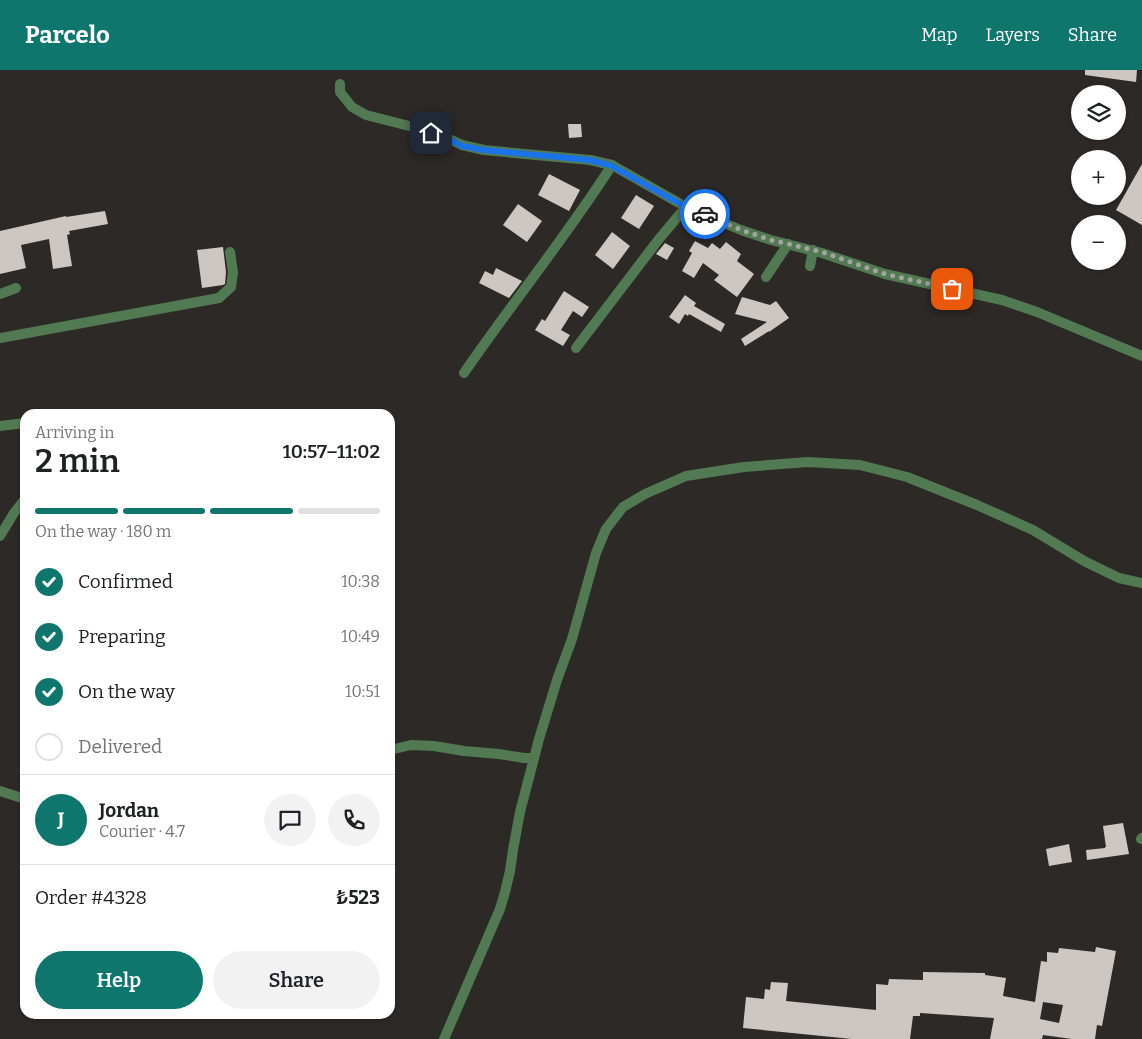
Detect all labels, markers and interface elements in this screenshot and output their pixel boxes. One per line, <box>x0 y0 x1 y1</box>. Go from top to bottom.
text: Parcelo <box>25 21 110 49</box>
text: Map <box>921 24 957 46</box>
text: Layers <box>985 24 1040 46</box>
text: Share <box>1068 24 1117 46</box>
map controls <box>1071 85 1126 270</box>
button: layers <box>1071 85 1126 140</box>
pin <box>410 112 452 154</box>
icon: home <box>417 119 445 147</box>
button: + <box>1071 150 1126 205</box>
courier <box>680 189 730 239</box>
icon: car <box>691 200 719 228</box>
button: − <box>1071 215 1126 270</box>
pin <box>931 268 973 310</box>
icon: bag <box>938 275 966 303</box>
text: Arriving in <box>35 423 114 442</box>
text: 10:57–11:02 <box>283 440 380 463</box>
text: 2 min <box>35 442 120 480</box>
text: On the way · 180 m <box>35 522 171 541</box>
icon: check <box>35 568 63 596</box>
text: Confirmed <box>78 570 173 593</box>
text: 10:38 <box>341 572 380 591</box>
icon: check <box>35 623 63 651</box>
text: Preparing <box>78 625 166 648</box>
text: 10:49 <box>341 627 380 646</box>
icon: check <box>35 678 63 706</box>
text: On the way <box>78 680 175 703</box>
text: 10:51 <box>345 682 380 701</box>
text: Delivered <box>78 735 162 758</box>
button: chat <box>264 794 316 846</box>
button: phone <box>328 794 380 846</box>
text: Jordan <box>99 799 159 822</box>
text: J <box>58 808 64 831</box>
text: Courier · 4.7 <box>99 822 185 841</box>
text: Order #4328 <box>35 886 147 909</box>
text: ₺523 <box>335 886 380 909</box>
button: Help <box>35 951 203 1009</box>
button: Share <box>213 951 380 1009</box>

